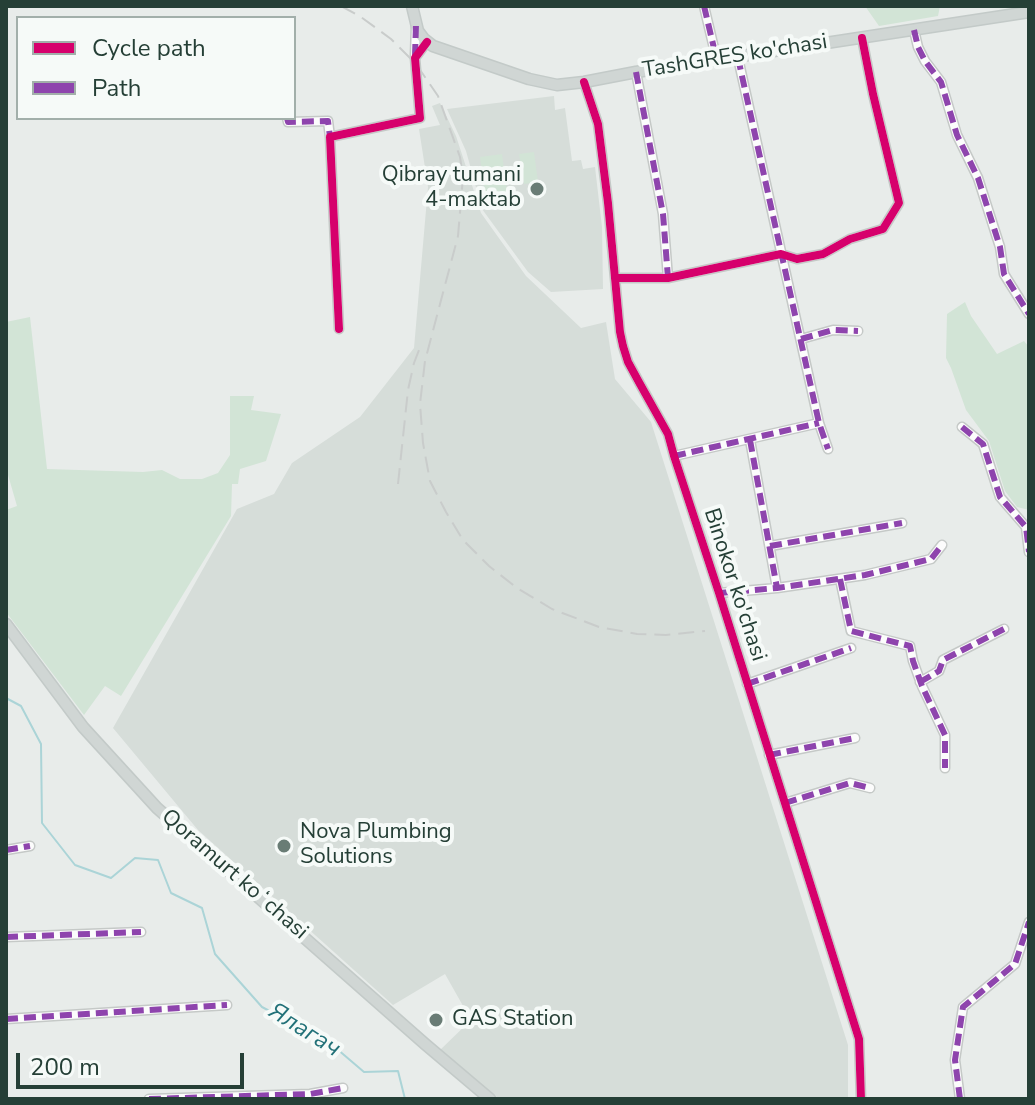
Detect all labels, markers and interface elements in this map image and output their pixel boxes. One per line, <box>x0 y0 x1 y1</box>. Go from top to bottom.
legend <box>16 16 296 120</box>
street label: TashGRES ko'chasi <box>641 29 829 85</box>
text: Cycle path <box>92 32 206 64</box>
text: Path <box>92 72 141 104</box>
place label: Qibray tumani 4-maktab <box>382 163 521 214</box>
marker: Qibray tumani 4-maktab <box>528 180 546 198</box>
street label: Binokor ko'chasi <box>697 505 771 665</box>
street label: Qoramurt koʻchasi <box>155 804 313 946</box>
place label: Nova Plumbing Solutions <box>300 820 452 872</box>
marker: Nova Plumbing Solutions <box>275 837 293 855</box>
water label: Ялагач <box>263 998 345 1064</box>
place label: GAS Station <box>452 1007 573 1033</box>
marker: GAS Station <box>427 1011 445 1029</box>
scale bar <box>20 1037 248 1087</box>
text: 200 m <box>30 1051 100 1083</box>

